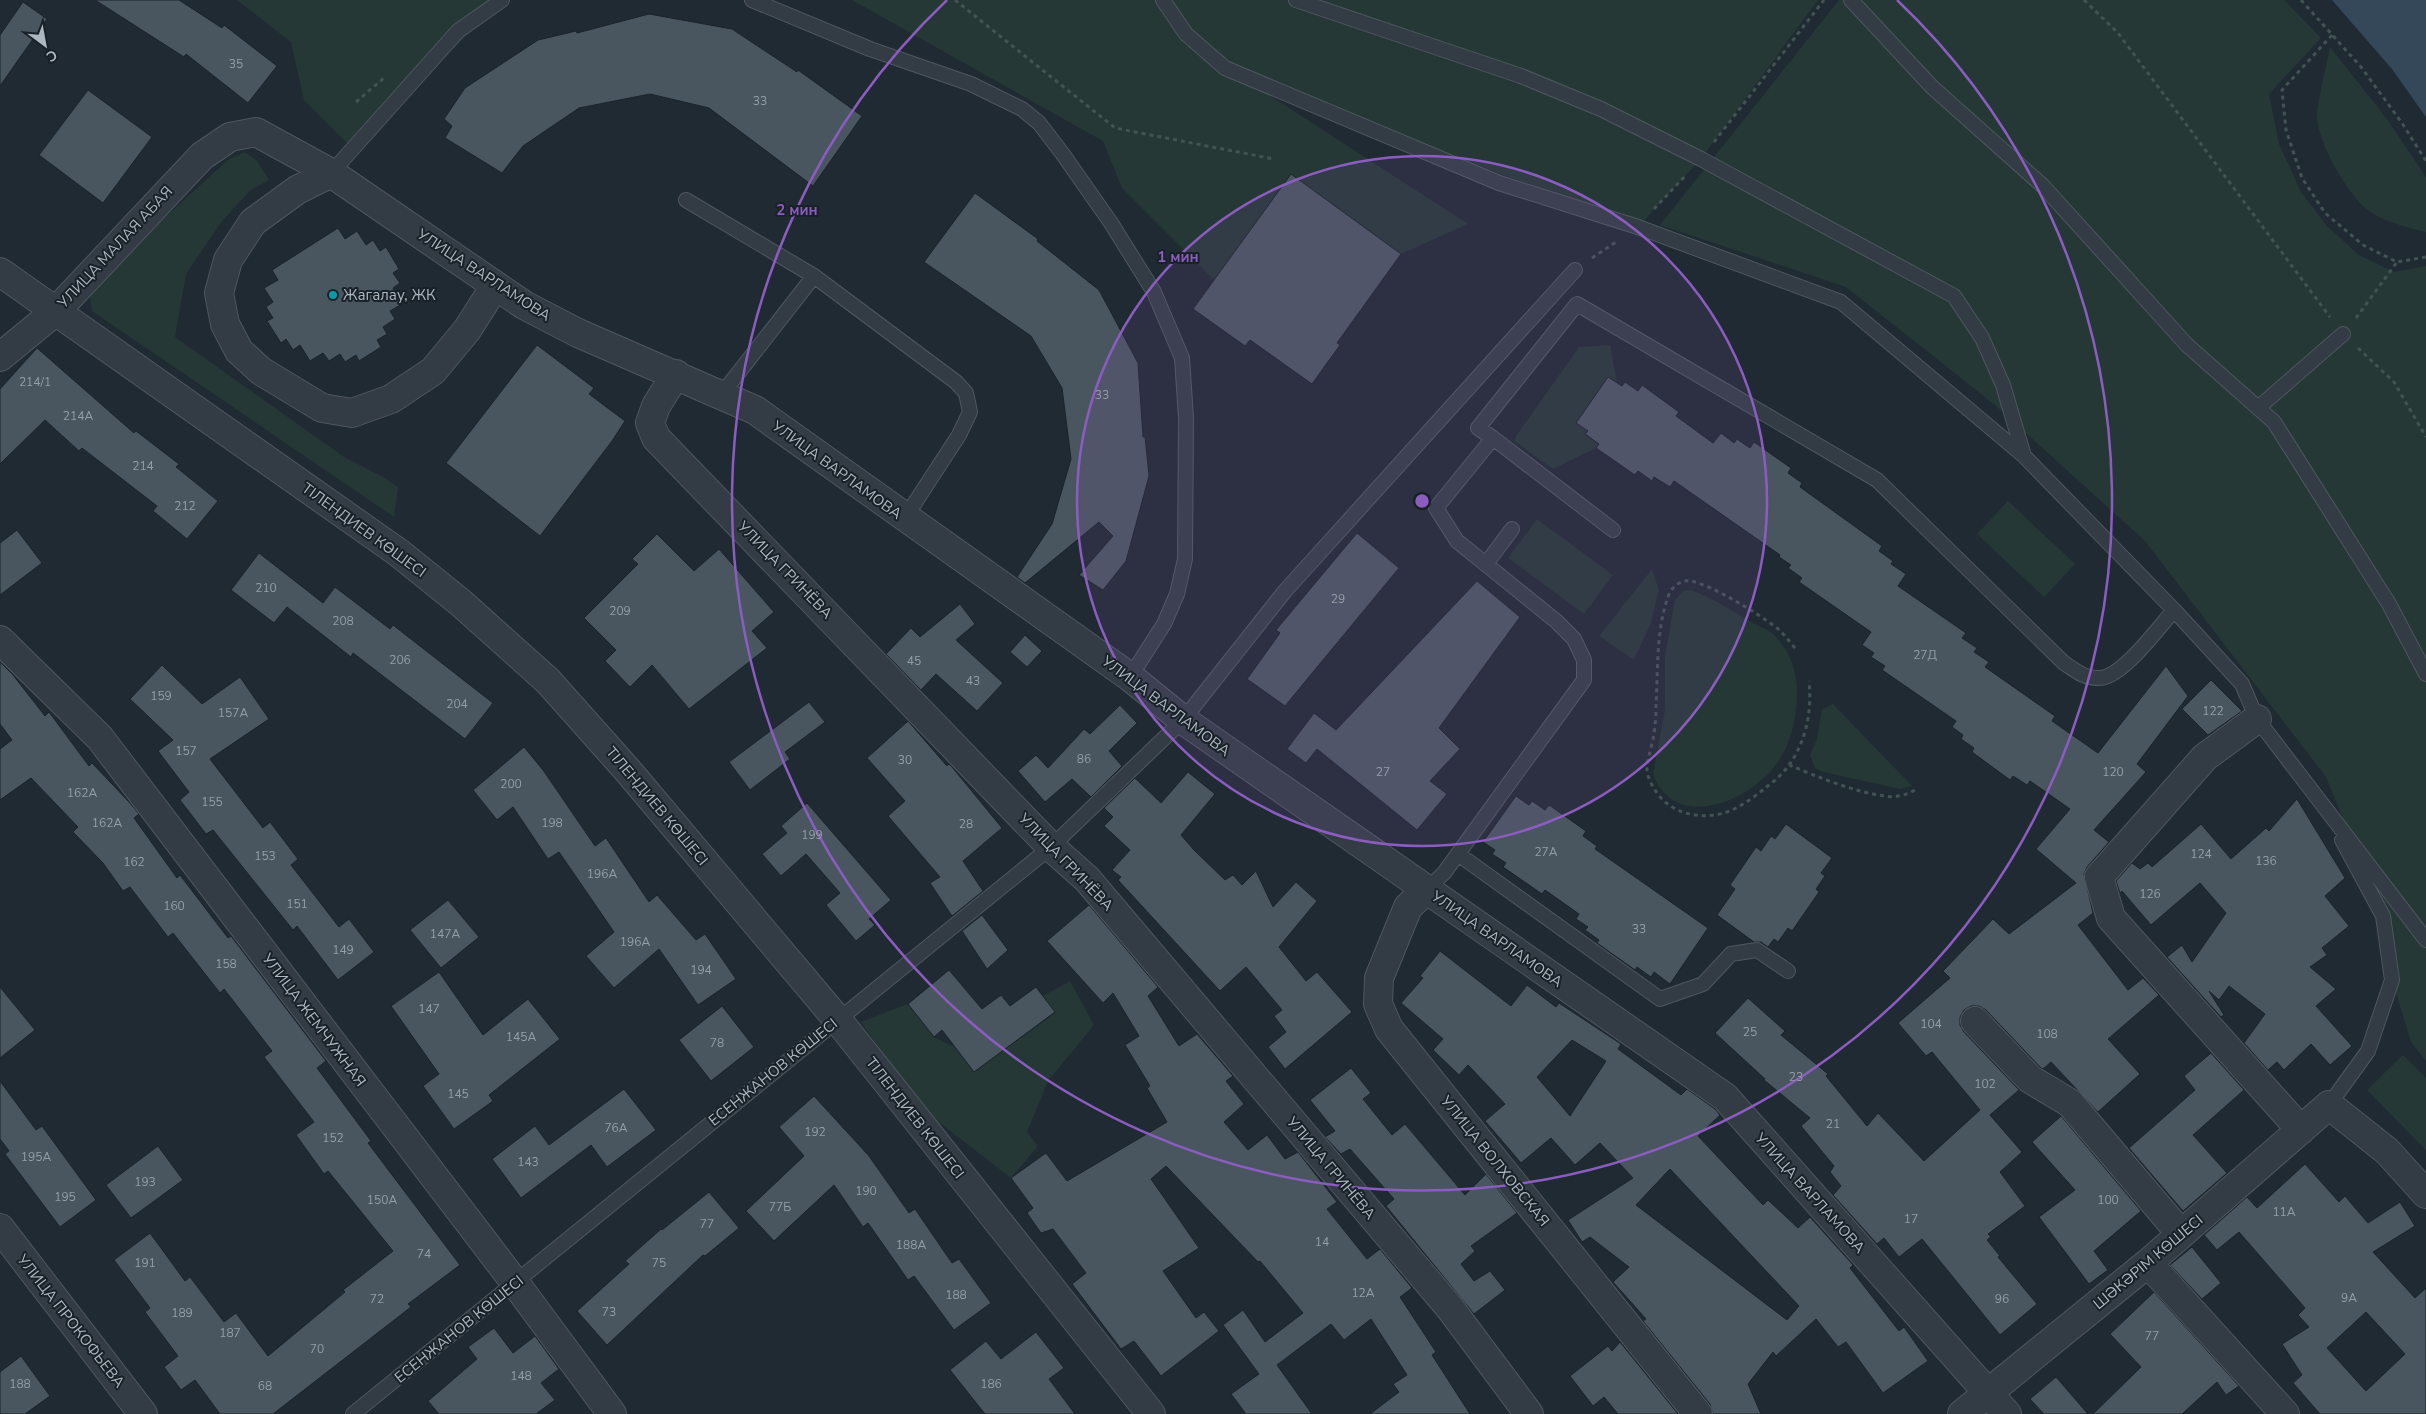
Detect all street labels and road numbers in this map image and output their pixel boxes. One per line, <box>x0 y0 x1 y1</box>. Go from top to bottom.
street label: УЛИЦА МАЛАЯ АБАЯ <box>52 182 177 313</box>
street label: УЛИЦА ВАРЛАМОВА <box>412 224 555 326</box>
street label: УЛИЦА ВАРЛАМОВА <box>767 416 906 524</box>
street label: ТІЛЕНДИЕВ КӨШЕСІ <box>298 478 430 582</box>
street label: УЛИЦА ГРИНЁВА <box>733 516 837 623</box>
street label: УЛИЦА ВАРЛАМОВА <box>1097 651 1234 761</box>
street label: ТІЛЕНДИЕВ КӨШЕСІ <box>601 742 713 870</box>
street label: УЛИЦА ГРИНЁВА <box>1014 808 1118 915</box>
street label: УЛИЦА ВАРЛАМОВА <box>1427 886 1567 992</box>
street label: УЛИЦА ЖЕМЧУЖНАЯ <box>257 949 371 1090</box>
street label: ЕСЕНЖАНОВ КӨШЕСІ <box>704 1014 842 1130</box>
street label: ТІЛЕНДИЕВ КӨШЕСІ <box>861 1053 969 1183</box>
street label: УЛИЦА ВОЛХОВСКАЯ <box>1435 1091 1554 1231</box>
street label: УЛИЦА ГРИНЁВА <box>1281 1112 1380 1224</box>
street label: УЛИЦА ВАРЛАМОВА <box>1750 1128 1870 1258</box>
street label: ШӘКӘРІМ КӨШЕСІ <box>2089 1210 2207 1314</box>
street label: УЛИЦА ПРОКОФЬЕВА <box>12 1249 129 1392</box>
street label: ЕСЕНЖАНОВ КӨШЕСІ <box>390 1271 528 1387</box>

